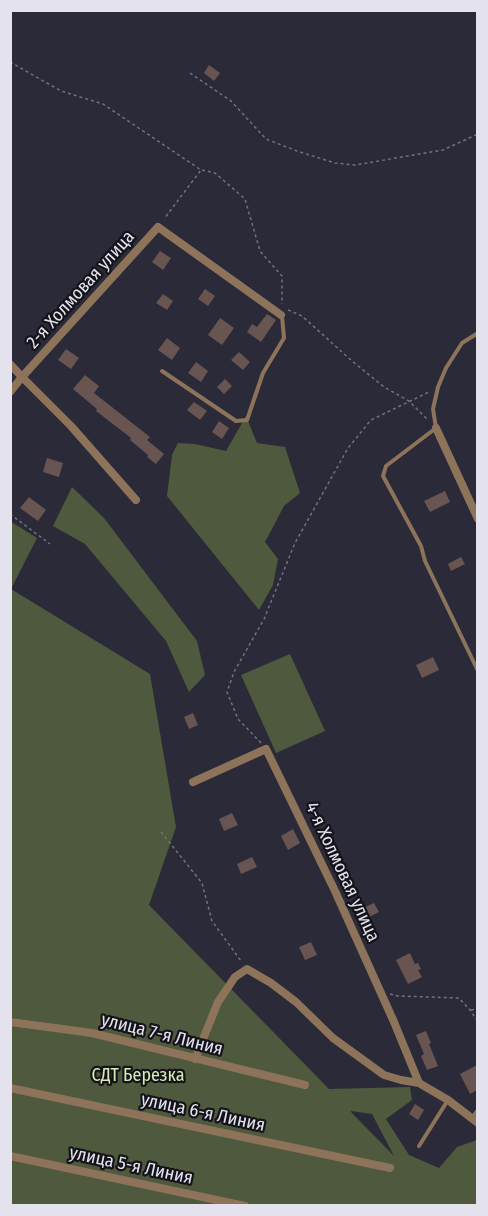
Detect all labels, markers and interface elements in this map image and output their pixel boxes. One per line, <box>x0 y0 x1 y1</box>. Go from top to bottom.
street label: 2-я Холмовая улица <box>22 227 140 353</box>
street label: 4-я Холмовая улица <box>300 799 384 945</box>
street label: улица 7-я Линия <box>99 1009 225 1061</box>
park label: СДТ Березка <box>92 1065 184 1087</box>
street label: улица 6-я Линия <box>139 1089 267 1137</box>
street label: улица 5-я Линия <box>67 1142 195 1190</box>

